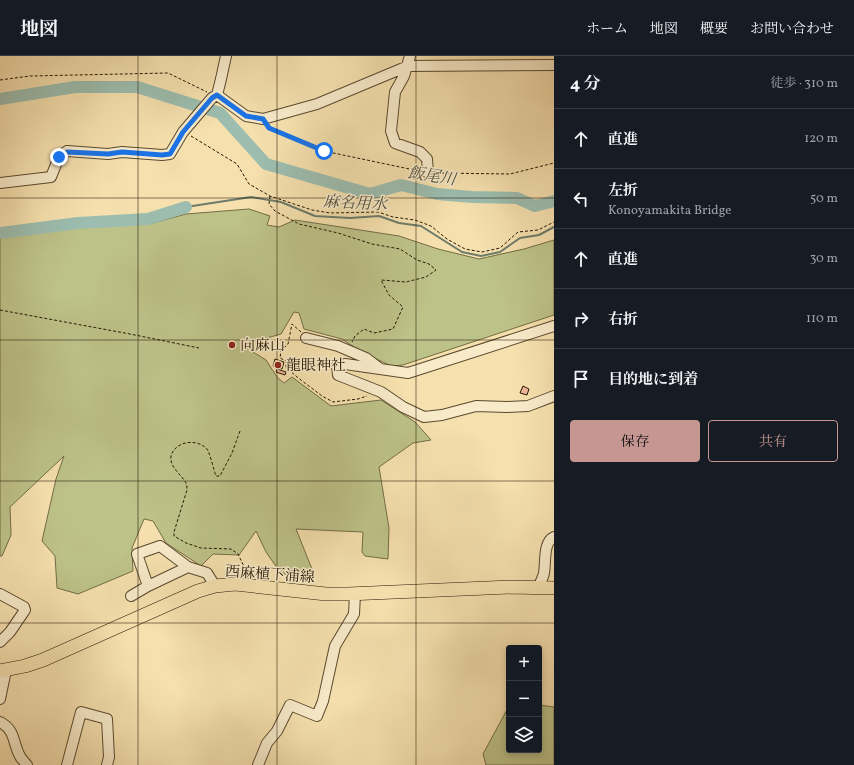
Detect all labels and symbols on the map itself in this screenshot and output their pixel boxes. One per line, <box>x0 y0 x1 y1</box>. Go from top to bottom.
route start <box>315 142 333 160</box>
route end <box>50 148 68 166</box>
water label: 飯尾川 <box>406 162 459 192</box>
water label: 麻名用水 <box>322 191 389 217</box>
place label: 向麻山 <box>240 336 285 357</box>
marker: 向麻山 <box>227 340 237 350</box>
place label: 龍眼神社 <box>286 356 346 377</box>
marker: 龍眼神社 <box>273 360 283 370</box>
street label: 西麻植下浦線 <box>224 562 316 589</box>

